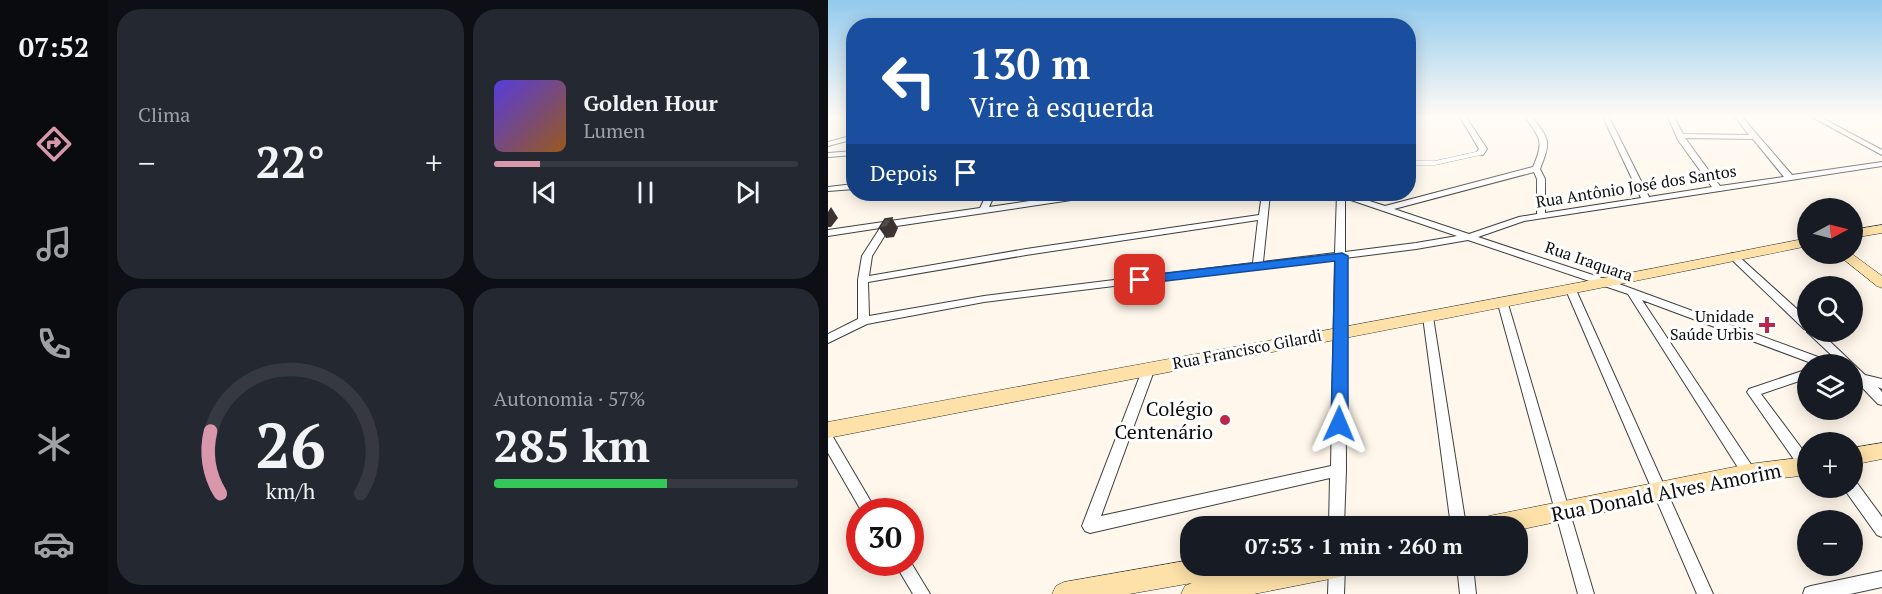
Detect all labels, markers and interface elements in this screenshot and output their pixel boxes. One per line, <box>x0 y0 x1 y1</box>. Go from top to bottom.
text: 07:52 <box>19 29 89 65</box>
text: 130 m <box>969 35 1090 91</box>
icon: left <box>870 42 948 120</box>
text: Golden Hour <box>584 88 718 117</box>
text: Vire à esquerda <box>969 89 1154 125</box>
text: Clima <box>138 101 190 128</box>
text: Lumen <box>584 117 645 144</box>
icon: directions <box>33 123 75 165</box>
text: 22° <box>256 131 325 191</box>
text: − <box>138 141 156 184</box>
text: + <box>425 141 443 184</box>
icon: arrive <box>949 156 982 189</box>
text: Depois <box>870 158 937 187</box>
street label: Rua Antônio José dos Santos <box>1534 159 1738 213</box>
icon: previous <box>528 176 561 209</box>
icon: pause <box>629 176 662 209</box>
icon: next <box>731 176 764 209</box>
north arrow <box>1797 198 1863 264</box>
map controls <box>1797 198 1863 576</box>
icon: music <box>33 223 75 265</box>
street label: Rua Iraquara <box>1542 236 1636 286</box>
pin <box>1114 254 1165 305</box>
icon: arrive <box>1123 263 1156 296</box>
button: search <box>1797 276 1863 342</box>
place label: Unidade Saúde Urbis <box>1670 305 1754 345</box>
marker: Unidade Saúde Urbis <box>1758 316 1776 334</box>
icon: phone <box>33 323 75 365</box>
street label: Rua Francisco Gilardi <box>1171 324 1324 374</box>
button: layers <box>1797 354 1863 420</box>
text: Autonomia · 57% <box>494 385 645 412</box>
position arrow <box>1307 392 1371 456</box>
place label: Colégio Centenário <box>1114 395 1213 445</box>
text: 26 <box>255 403 326 486</box>
marker: Colégio Centenário <box>1218 413 1232 427</box>
text: 285 km <box>494 415 650 475</box>
icon: climate <box>33 423 75 465</box>
button: + <box>1797 432 1863 498</box>
street label: Rua Donald Alves Amorim <box>1549 456 1783 528</box>
text: km/h <box>265 477 315 505</box>
speed limit sign: 30 <box>846 498 924 576</box>
button: − <box>1797 510 1863 576</box>
icon: car <box>33 523 75 565</box>
text: 07:53 · 1 min · 260 m <box>1245 531 1463 560</box>

